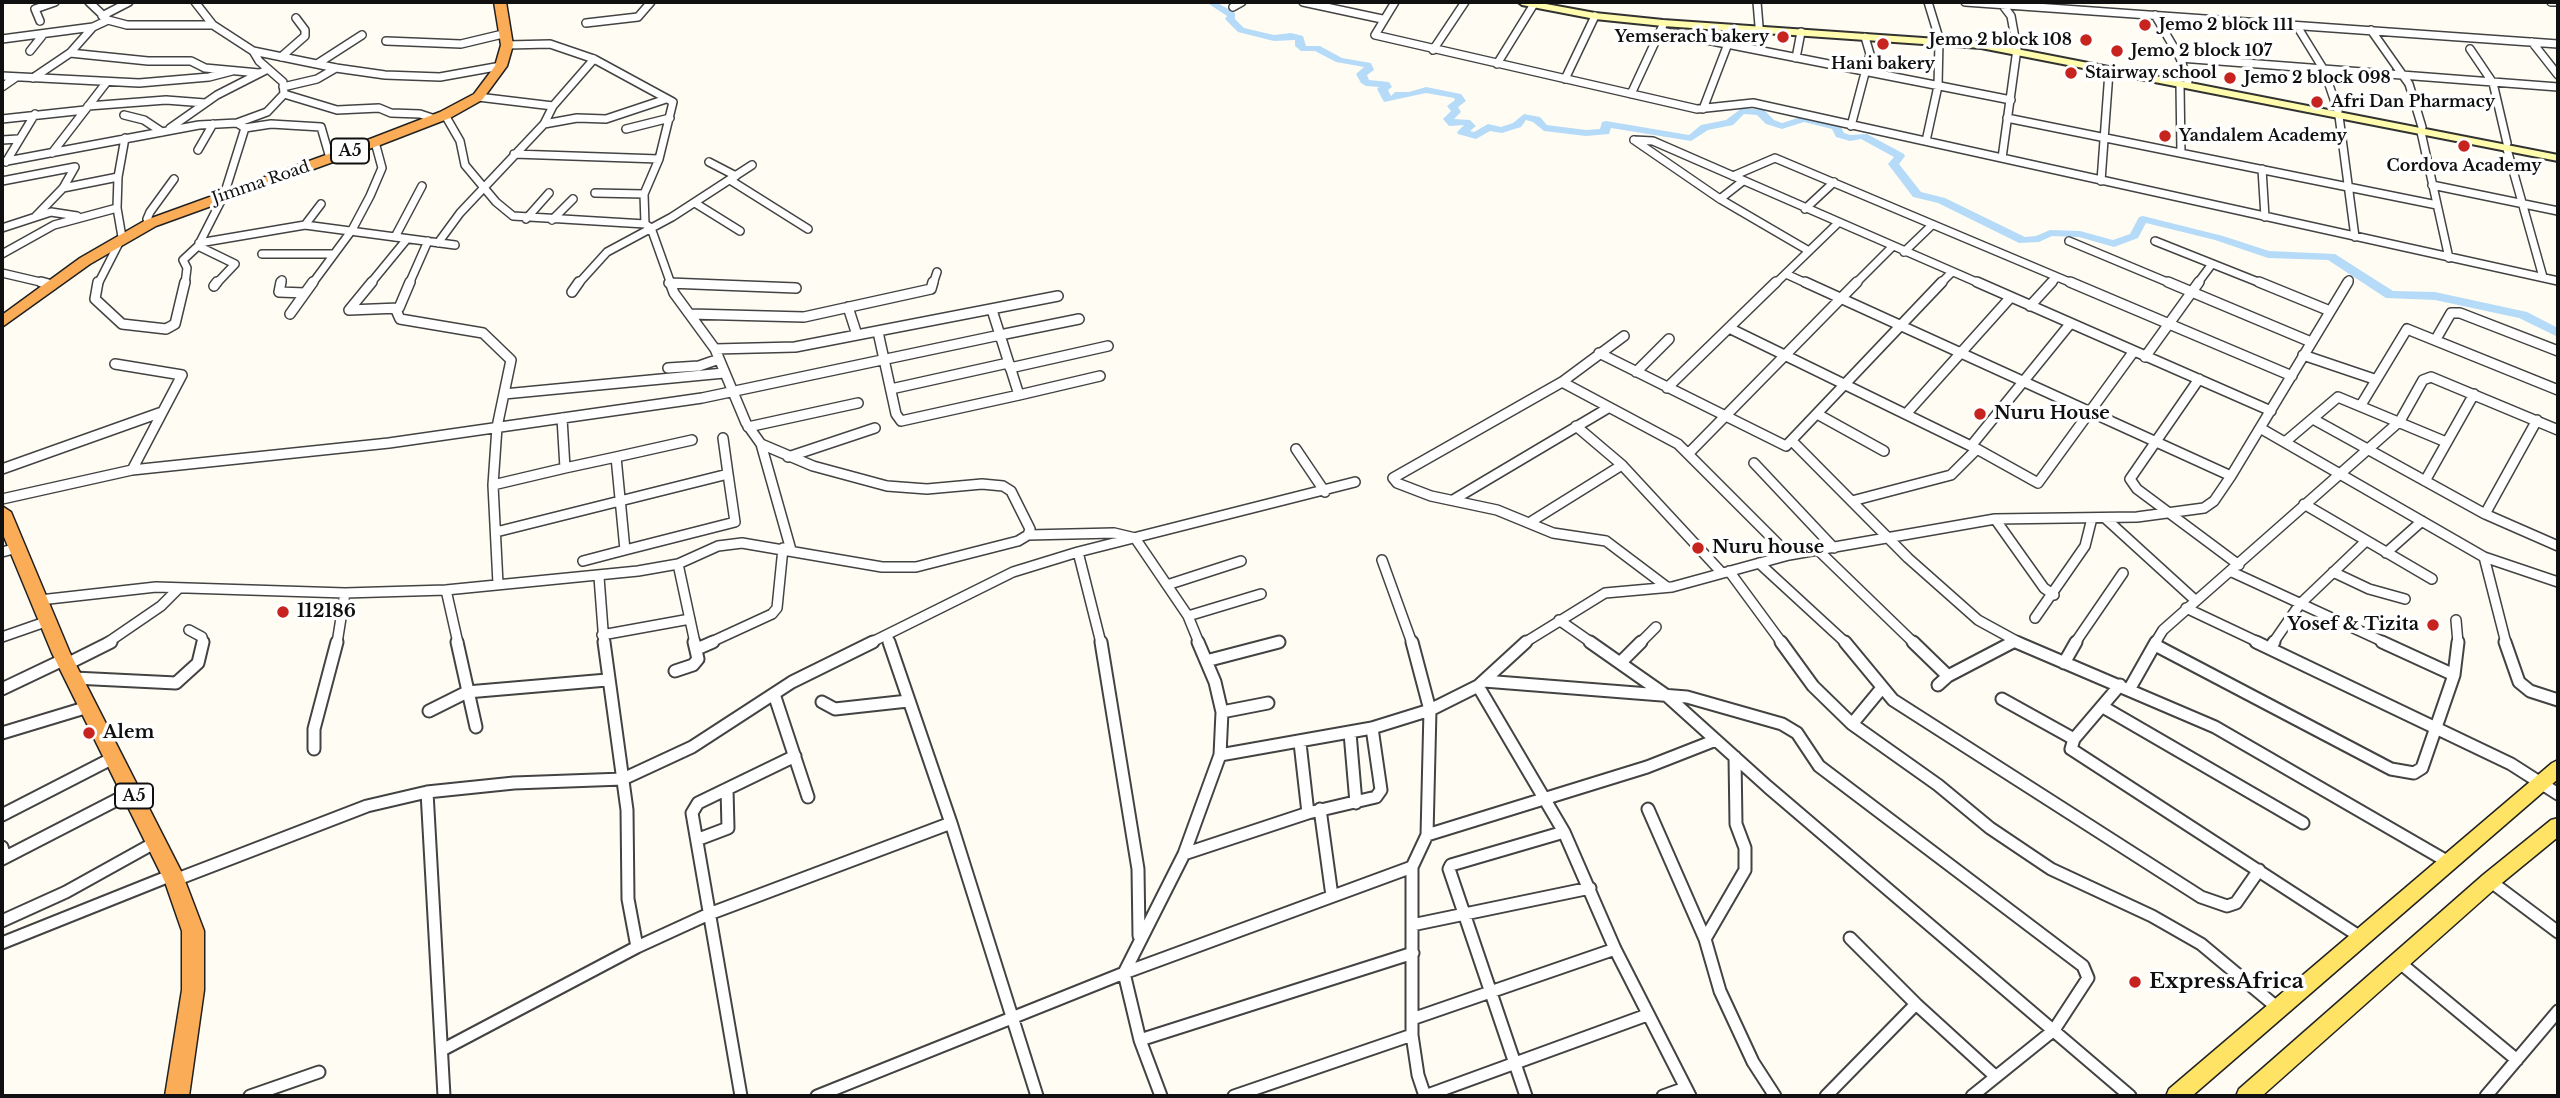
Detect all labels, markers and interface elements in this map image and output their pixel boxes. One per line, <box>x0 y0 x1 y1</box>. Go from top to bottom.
place label: Jemo 2 block 111 <box>2159 15 2294 35</box>
marker: Jemo 2 block 111 <box>2137 17 2153 33</box>
place label: Yemserach bakery <box>1615 27 1769 47</box>
marker: Yemserach bakery <box>1775 29 1791 45</box>
place label: Jemo 2 block 108 <box>1929 30 2072 50</box>
marker: Jemo 2 block 108 <box>2078 32 2094 48</box>
marker: Hani bakery <box>1875 36 1891 52</box>
place label: Jemo 2 block 107 <box>2131 41 2272 61</box>
marker: Jemo 2 block 107 <box>2109 43 2125 59</box>
place label: Hani bakery <box>1831 54 1935 74</box>
place label: Stairway school <box>2085 63 2217 83</box>
marker: Stairway school <box>2063 65 2079 81</box>
place label: Jemo 2 block 098 <box>2244 68 2391 88</box>
marker: Jemo 2 block 098 <box>2222 70 2238 86</box>
place label: Afri Dan Pharmacy <box>2331 92 2495 112</box>
marker: Afri Dan Pharmacy <box>2309 94 2325 110</box>
place label: Yandalem Academy <box>2179 126 2347 146</box>
marker: Yandalem Academy <box>2157 128 2173 144</box>
marker: Cordova Academy <box>2456 138 2472 154</box>
road number: A5 <box>331 139 369 164</box>
place label: Cordova Academy <box>2386 156 2542 176</box>
street label: Jimma Road <box>210 157 312 209</box>
place label: Nuru House <box>1994 403 2110 425</box>
marker: Nuru House <box>1972 406 1988 422</box>
place label: Nuru house <box>1712 537 1824 559</box>
marker: Nuru house <box>1690 540 1706 556</box>
place label: 112186 <box>297 601 356 623</box>
marker: 112186 <box>275 604 291 620</box>
place label: Yosef & Tizita <box>2288 614 2419 636</box>
marker: Yosef & Tizita <box>2425 617 2441 633</box>
place label: Alem <box>103 722 154 744</box>
marker: Alem <box>81 725 97 741</box>
road number: A5 <box>115 783 153 808</box>
place label: ExpressAfrica <box>2149 969 2304 995</box>
marker: ExpressAfrica <box>2127 974 2143 990</box>

